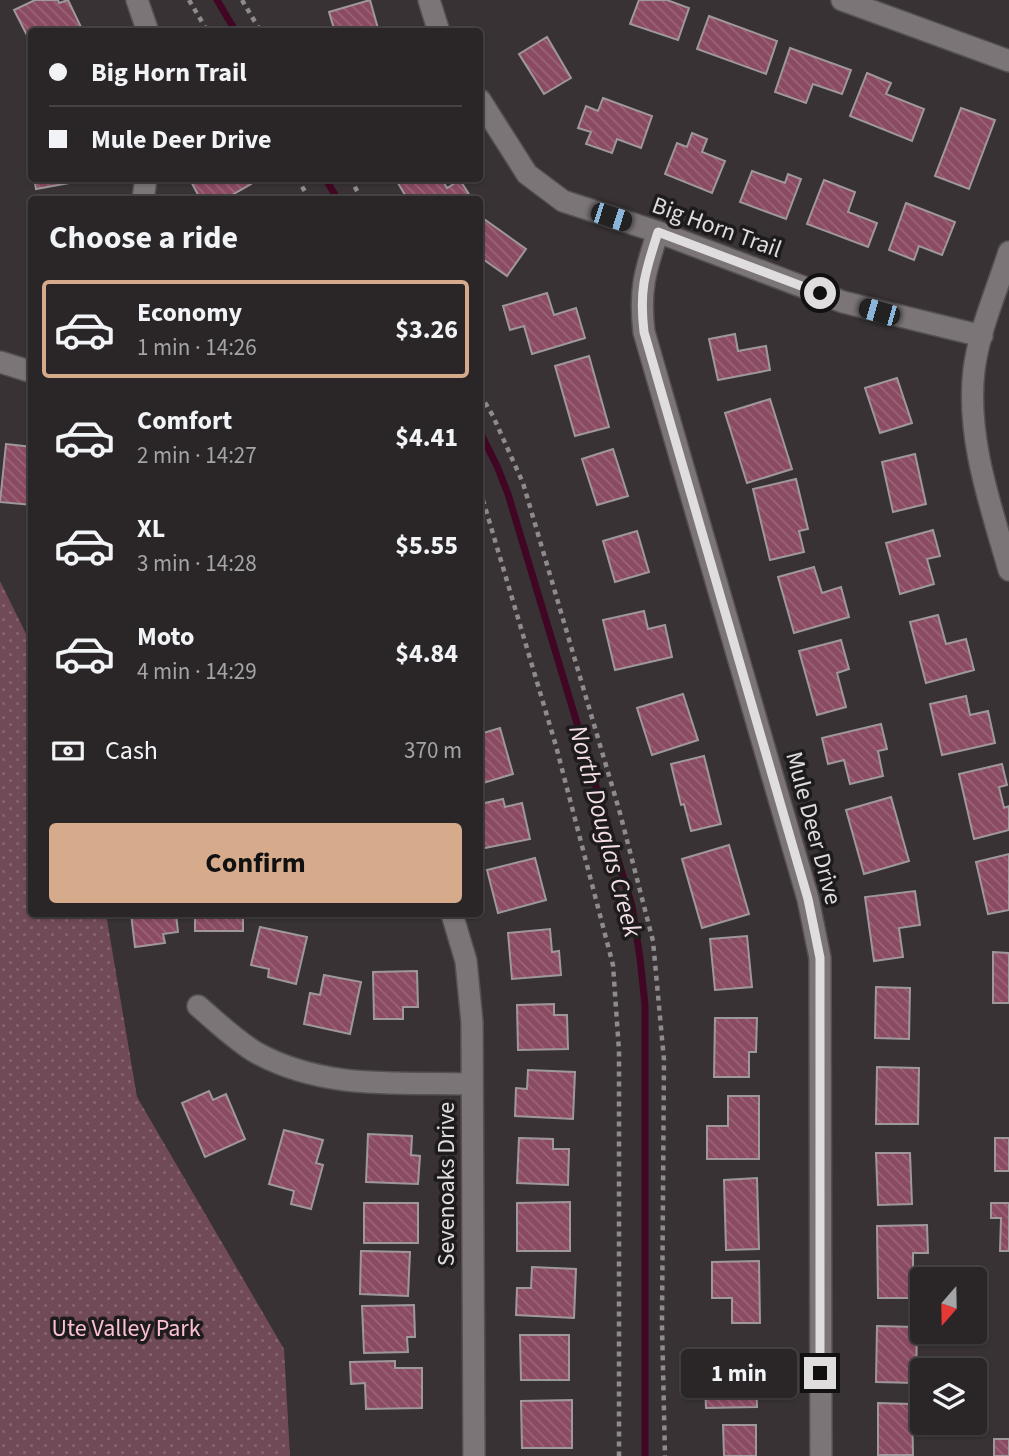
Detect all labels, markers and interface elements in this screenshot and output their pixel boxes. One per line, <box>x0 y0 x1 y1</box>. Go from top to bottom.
text: Big Horn Trail <box>91 54 247 91</box>
text: Mule Deer Drive <box>91 121 272 158</box>
street label: Big Horn Trail <box>647 188 786 267</box>
car <box>588 201 635 233</box>
text: Choose a ride <box>49 215 238 261</box>
route start <box>804 277 836 309</box>
text: Economy <box>137 294 242 331</box>
car <box>856 296 903 328</box>
icon: car <box>53 298 116 361</box>
text: $3.26 <box>395 311 458 348</box>
text: 1 min · 14:26 <box>137 331 257 364</box>
text: Comfort <box>137 402 232 439</box>
icon: car <box>53 406 116 469</box>
text: $4.41 <box>395 419 458 456</box>
text: 2 min · 14:27 <box>137 439 257 472</box>
text: XL <box>137 510 165 547</box>
icon: car <box>53 514 116 577</box>
text: $5.55 <box>395 527 458 564</box>
text: 3 min · 14:28 <box>137 547 257 580</box>
text: Moto <box>137 618 194 655</box>
icon: car <box>53 622 116 685</box>
text: $4.84 <box>395 635 458 672</box>
text: 4 min · 14:29 <box>137 655 257 688</box>
water label: North Douglas Creek <box>559 721 652 942</box>
icon: cash <box>49 732 87 770</box>
text: Cash <box>105 732 158 769</box>
text: 370 m <box>404 734 462 767</box>
street label: Mule Deer Drive <box>776 748 851 909</box>
button: Confirm <box>49 823 462 903</box>
street label: Sevenoaks Drive <box>429 1102 464 1266</box>
north arrow <box>910 1267 987 1344</box>
map controls <box>910 1267 987 1435</box>
park label: Ute Valley Park <box>51 1311 201 1346</box>
callout: 1 min <box>680 1348 796 1398</box>
text: 1 min <box>711 1357 767 1390</box>
route end <box>804 1357 836 1389</box>
button: layers <box>910 1358 987 1435</box>

